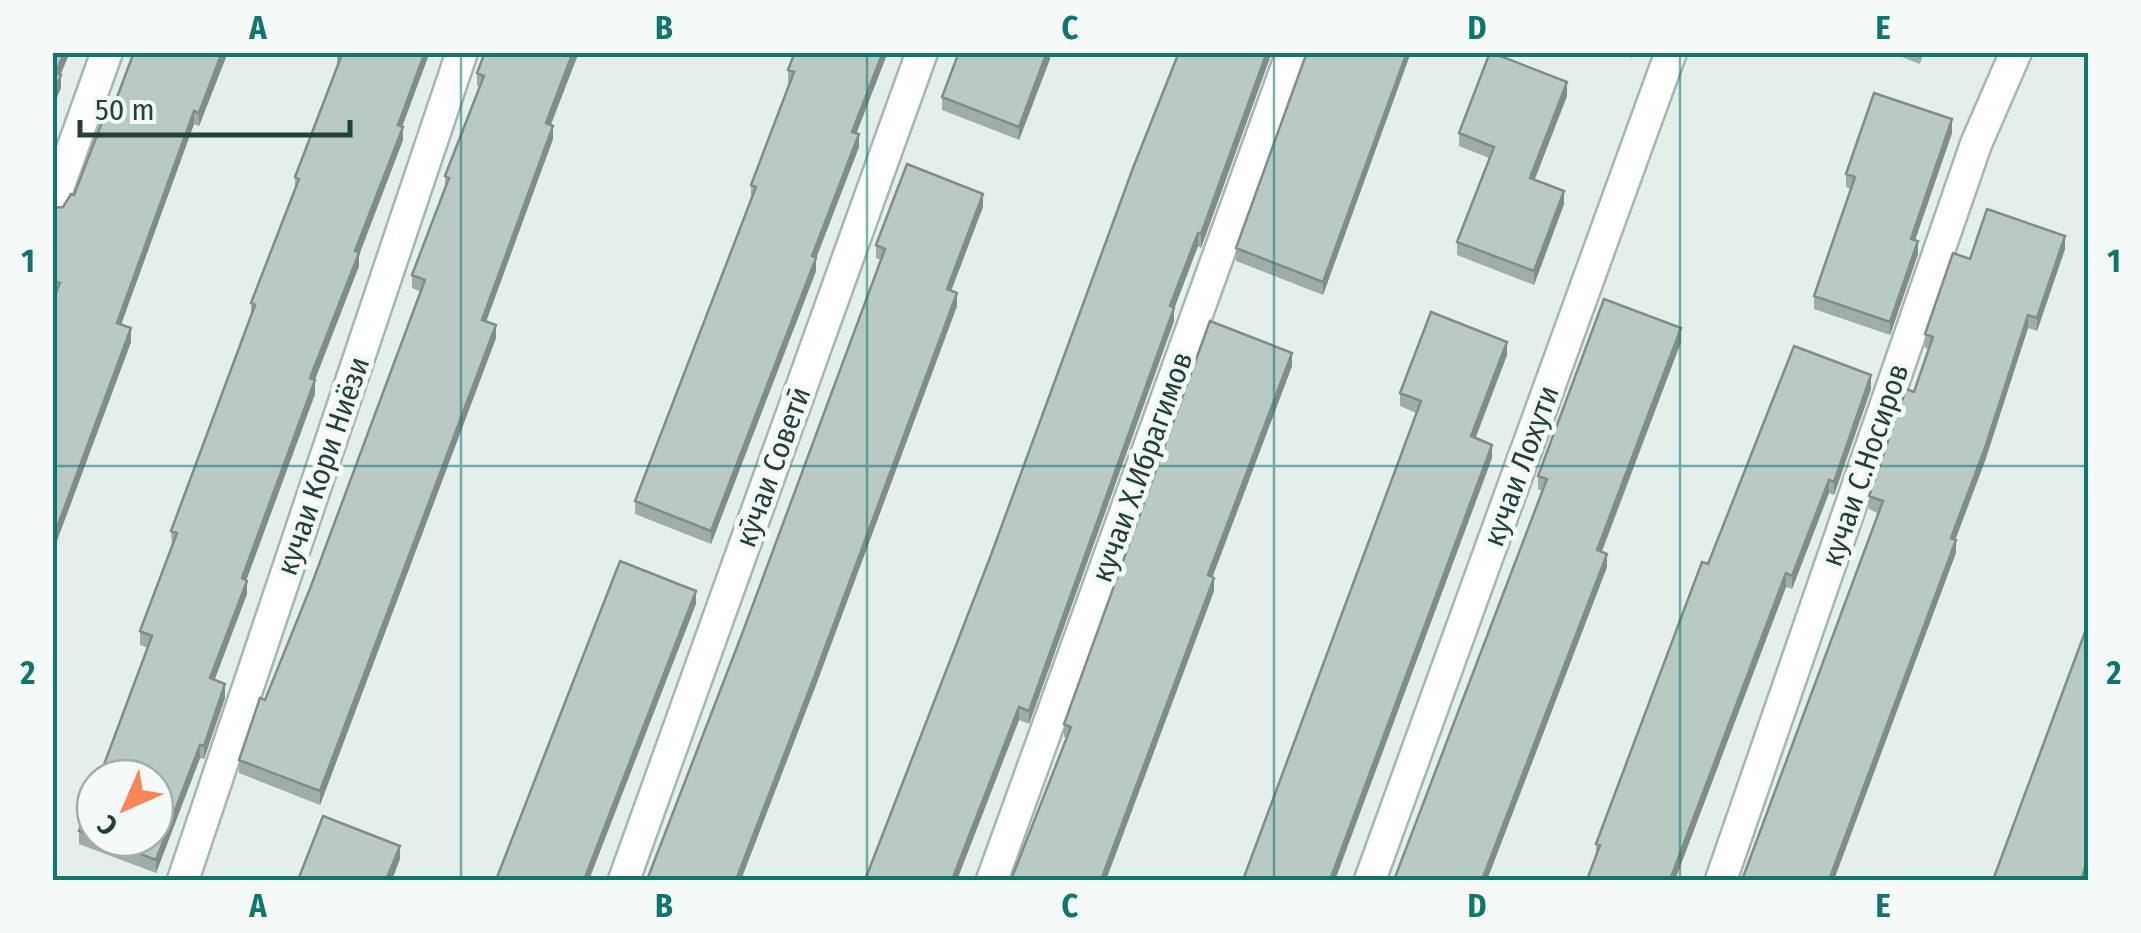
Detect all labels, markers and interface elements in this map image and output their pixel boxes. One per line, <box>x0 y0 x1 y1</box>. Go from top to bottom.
text: A <box>248 9 267 47</box>
text: B <box>655 9 673 47</box>
text: C <box>1062 9 1079 47</box>
text: D <box>1467 9 1487 47</box>
text: E <box>1875 9 1891 47</box>
scale bar <box>80 75 350 137</box>
text: 50 m <box>95 92 155 128</box>
text: 1 <box>21 242 35 280</box>
text: 1 <box>2107 242 2121 280</box>
street label: кучаи Х.Ибрагимов <box>1084 347 1200 587</box>
street label: кучаи Кори Ниёзи <box>269 352 377 580</box>
street label: кучаи С.Носиров <box>1814 359 1916 571</box>
street label: кучаи Лохути <box>1475 381 1567 551</box>
street label: кӯчаи Советӣ <box>727 382 819 552</box>
text: 2 <box>20 654 36 692</box>
text: 2 <box>2106 654 2122 692</box>
north arrow <box>75 758 175 858</box>
text: С <box>91 808 125 842</box>
text: A <box>248 887 267 925</box>
text: B <box>655 887 673 925</box>
text: C <box>1062 887 1079 925</box>
text: D <box>1467 887 1487 925</box>
text: E <box>1875 887 1891 925</box>

